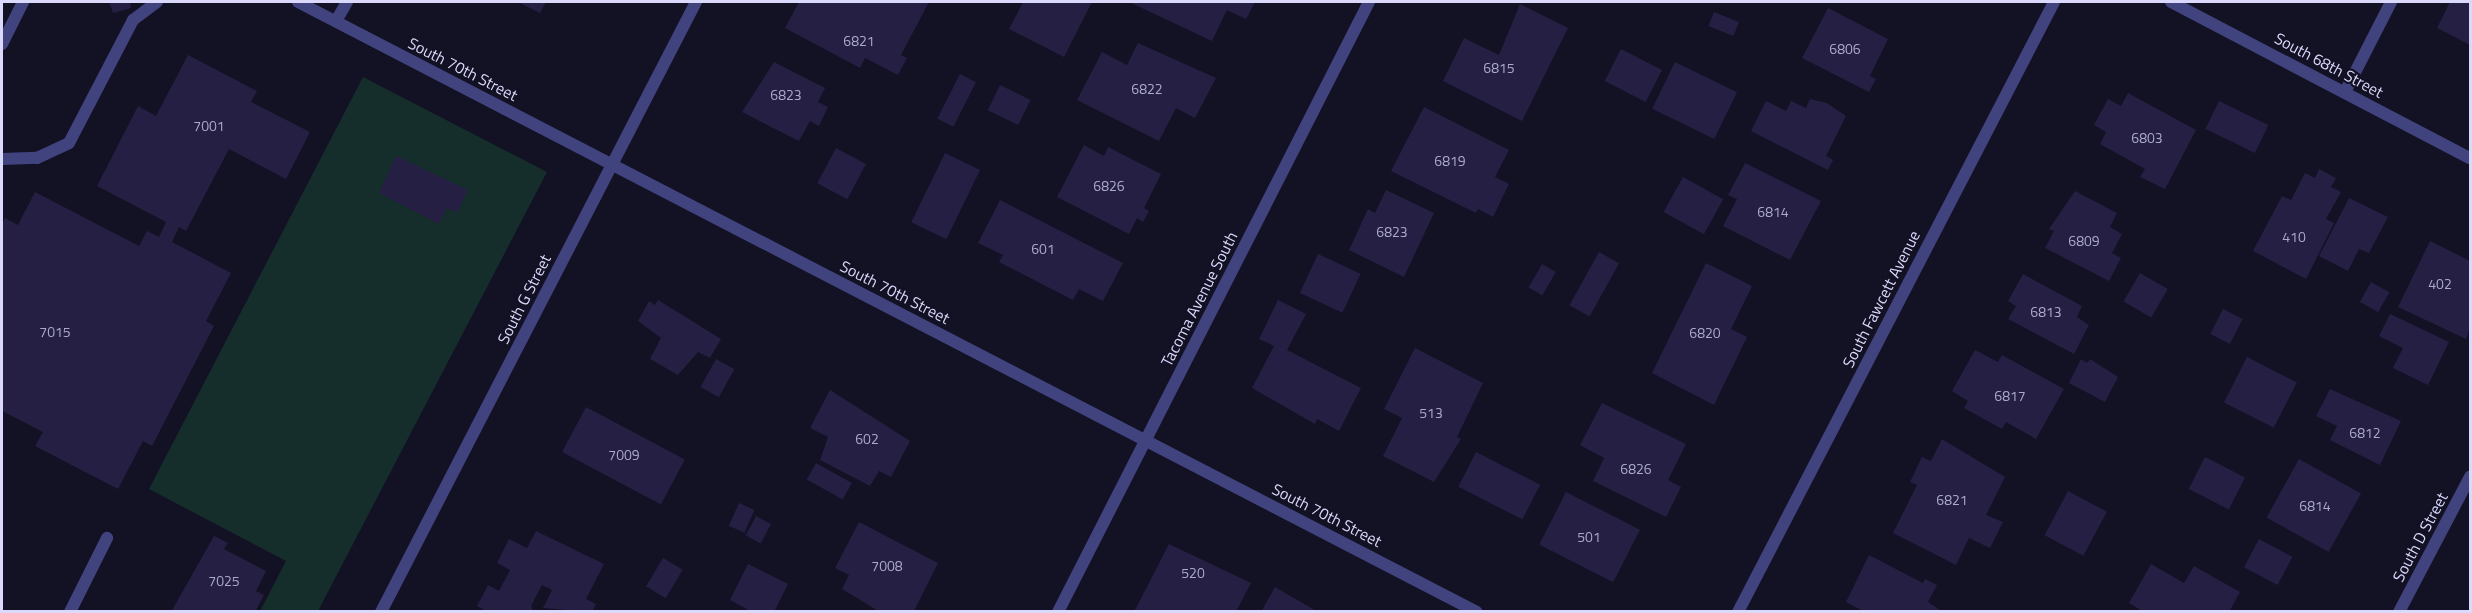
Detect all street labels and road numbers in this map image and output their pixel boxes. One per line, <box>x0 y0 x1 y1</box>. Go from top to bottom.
street label: South 68th Street <box>2271 28 2387 102</box>
street label: South 70th Street <box>405 33 521 105</box>
street label: South Fawcett Avenue <box>1838 227 1924 371</box>
street label: Tacoma Avenue South <box>1157 228 1241 370</box>
street label: South G Street <box>493 251 555 347</box>
street label: South 70th Street <box>837 256 953 328</box>
street label: South 70th Street <box>1269 479 1385 551</box>
street label: South D Street <box>2388 489 2452 585</box>

